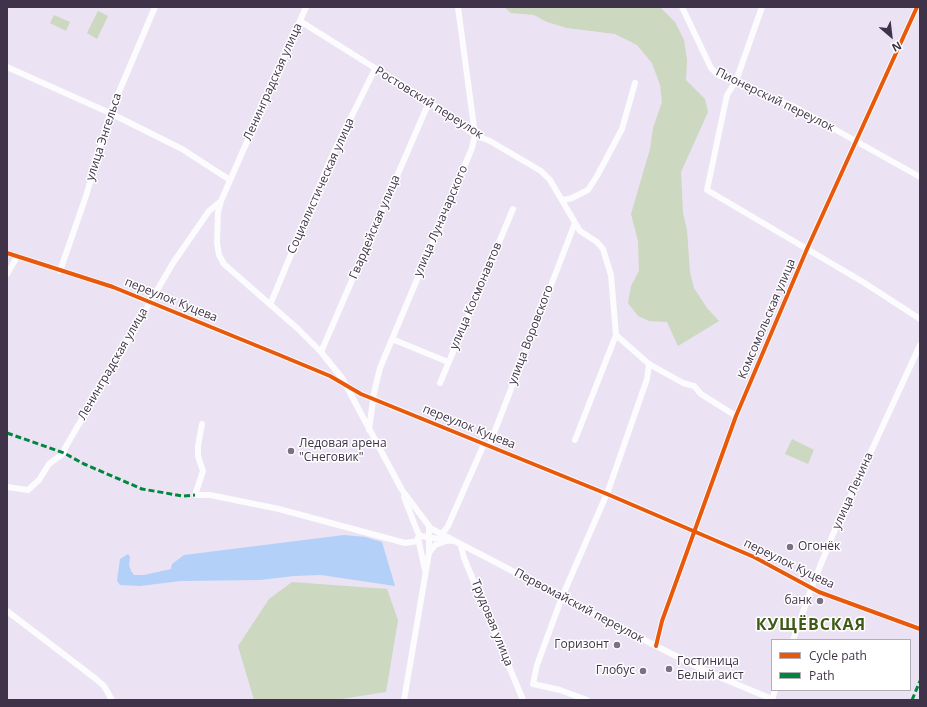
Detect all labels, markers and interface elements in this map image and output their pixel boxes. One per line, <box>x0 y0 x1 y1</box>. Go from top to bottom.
north arrow <box>871 16 911 56</box>
street label: Ленинградская улица <box>241 21 305 143</box>
text: N <box>889 38 904 56</box>
street label: Ростовский переулок <box>372 64 486 142</box>
street label: Пионерский переулок <box>713 65 837 135</box>
street label: улица Энгельса <box>83 91 125 183</box>
street label: Социалистическая улица <box>284 116 358 256</box>
street label: улица Луначарского <box>411 163 471 279</box>
street label: Гвардейская улица <box>347 173 403 281</box>
street label: улица Космонавтов <box>447 240 505 352</box>
street label: Комсомольская улица <box>735 257 799 381</box>
street label: переулок Куцева <box>122 275 220 325</box>
street label: улица Воровского <box>505 283 557 387</box>
street label: Ленинградская улица <box>75 305 151 423</box>
street label: переулок Куцева <box>420 402 518 452</box>
place label: Ледовая арена "Снеговик" <box>299 437 387 465</box>
marker: Ледовая арена "Снеговик" <box>286 446 296 456</box>
street label: улица Ленина <box>830 450 876 532</box>
street label: переулок Куцева <box>741 536 837 592</box>
place label: Огонёк <box>798 540 840 554</box>
marker: Огонёк <box>785 542 795 552</box>
street label: Первомайский переулок <box>512 566 646 646</box>
street label: Трудовая улица <box>468 578 516 668</box>
place label: банк <box>784 594 812 608</box>
marker: банк <box>815 596 825 606</box>
district label: КУЩЁВСКАЯ <box>756 615 866 635</box>
place label: Горизонт <box>554 638 609 652</box>
legend <box>771 639 911 691</box>
marker: Горизонт <box>612 640 622 650</box>
text: Cycle path <box>809 647 867 664</box>
place label: Гостиница Белый аист <box>677 655 744 683</box>
place label: Глобус <box>596 664 635 678</box>
marker: Гостиница Белый аист <box>664 664 674 674</box>
marker: Глобус <box>638 666 648 676</box>
text: Path <box>809 667 835 684</box>

